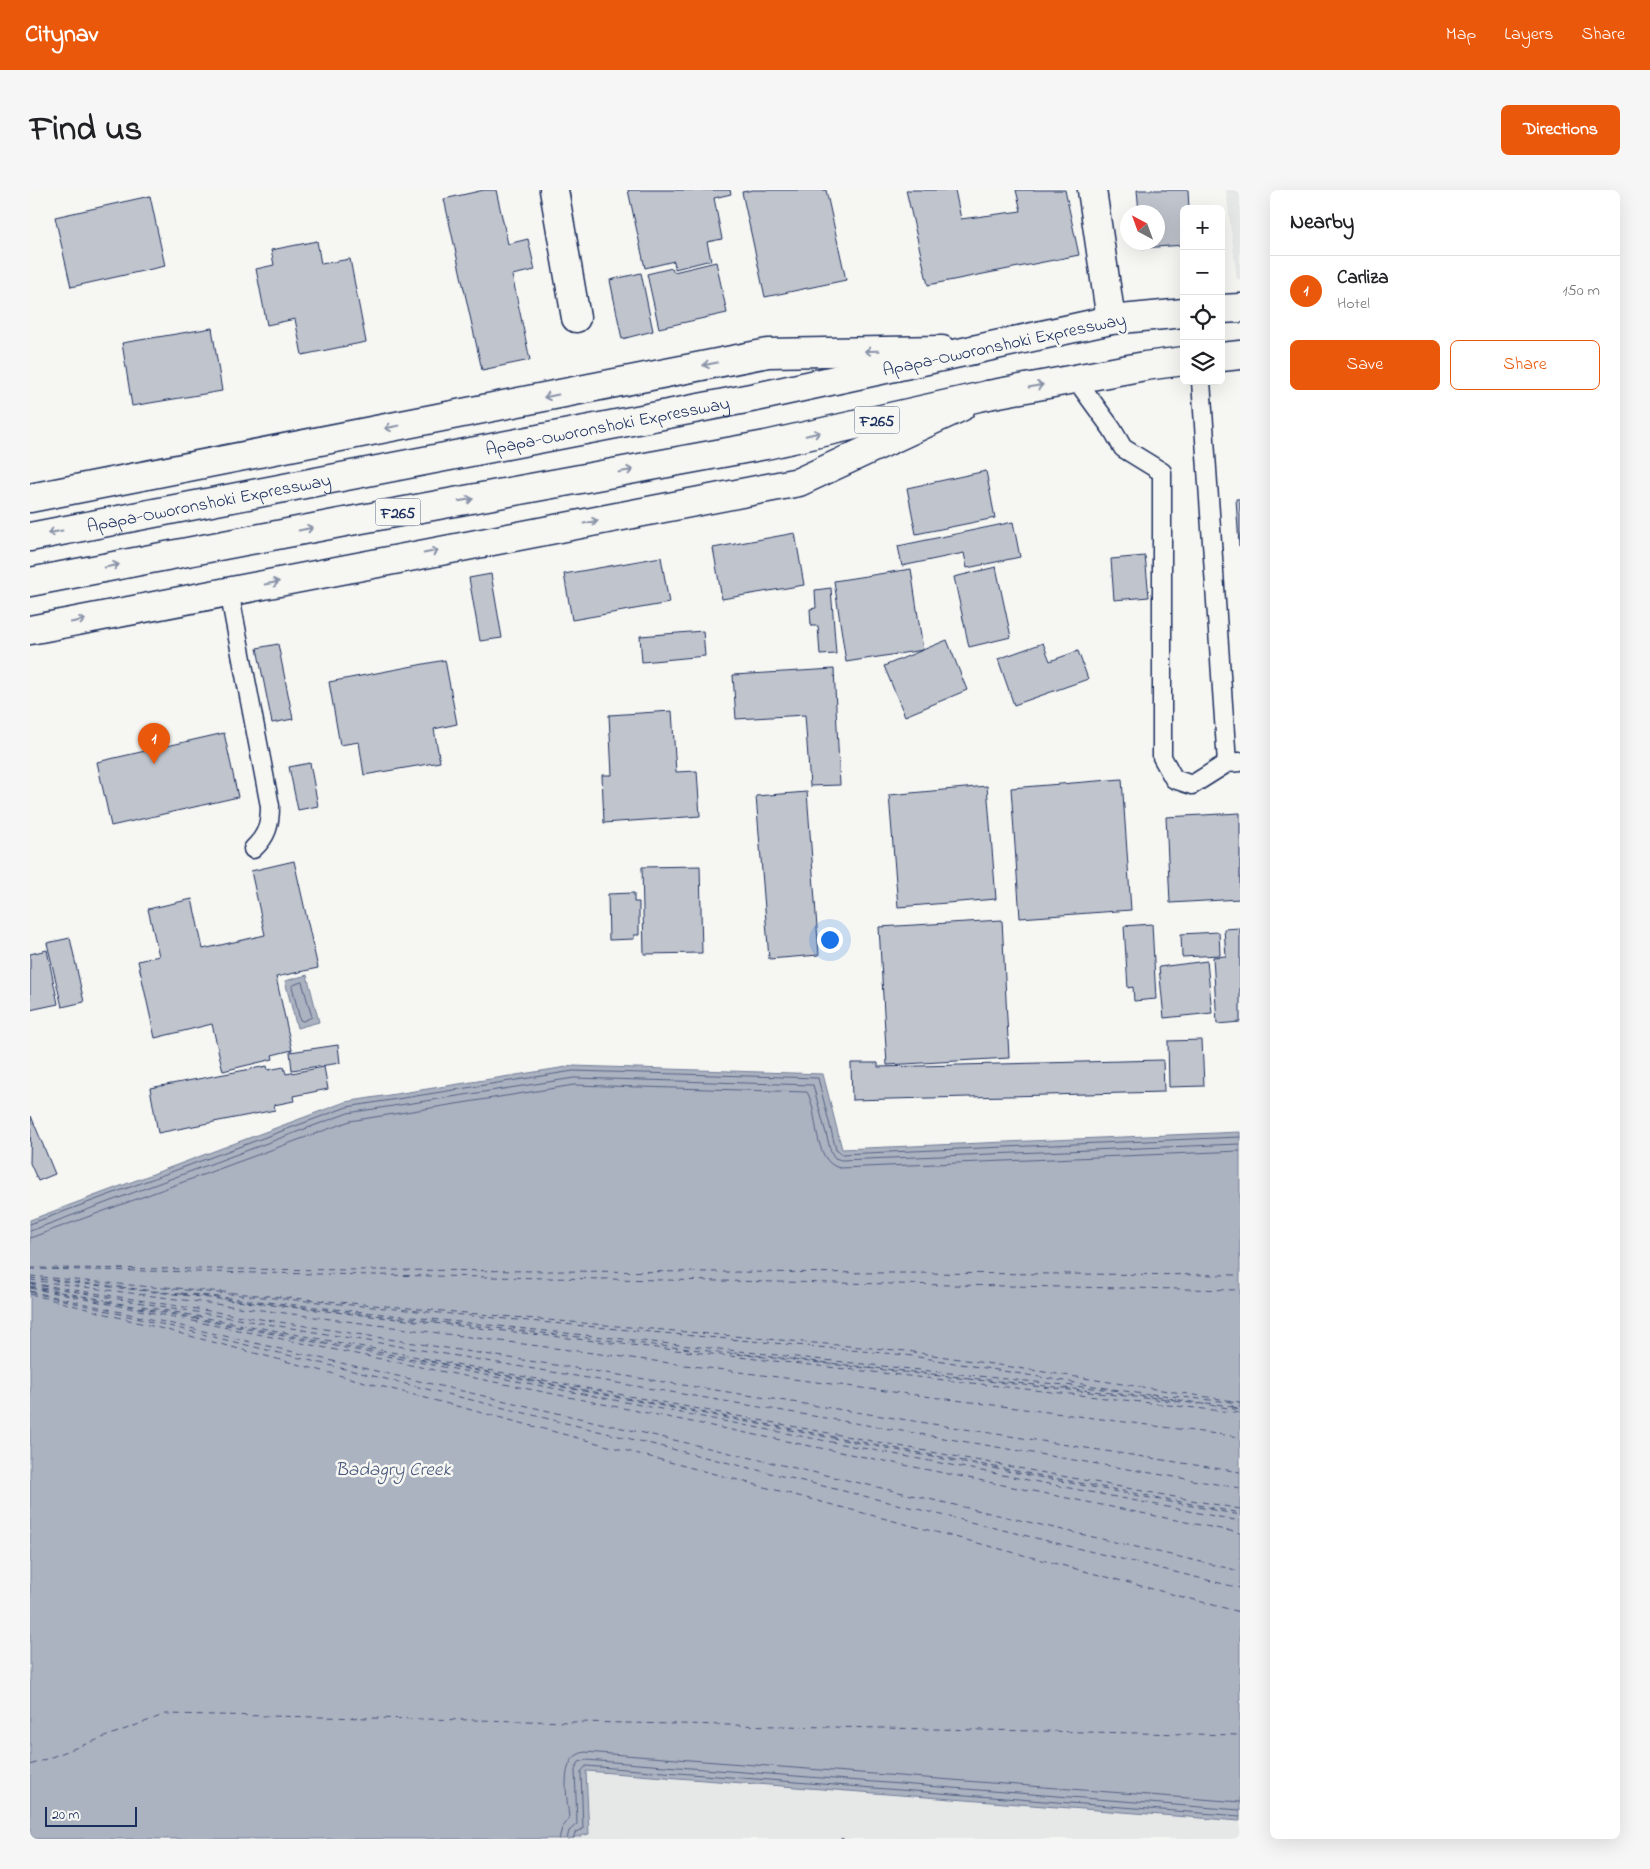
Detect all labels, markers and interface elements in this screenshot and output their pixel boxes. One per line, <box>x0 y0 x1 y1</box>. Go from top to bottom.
text: Citynav <box>25 18 98 53</box>
text: Map <box>1446 22 1476 48</box>
text: Layers <box>1504 22 1554 48</box>
text: Share <box>1582 22 1625 48</box>
text: Find us <box>30 105 142 156</box>
button: Directions <box>1501 105 1620 155</box>
north arrow <box>1120 205 1165 250</box>
map controls <box>1180 205 1225 385</box>
button: + <box>1180 205 1225 250</box>
text: Nearby <box>1290 208 1354 238</box>
button: − <box>1180 250 1225 295</box>
text: Carliza <box>1337 265 1388 292</box>
text: 1 <box>1303 279 1309 303</box>
text: 150 m <box>1562 279 1600 303</box>
text: Hotel <box>1337 292 1370 316</box>
button: locate <box>1180 295 1225 340</box>
street label: Apapa-Oworonshoki Expressway <box>880 307 1128 384</box>
button: layers <box>1180 340 1225 385</box>
button: Save <box>1290 340 1440 390</box>
button: Share <box>1450 340 1600 390</box>
one-way arrow <box>864 346 880 356</box>
one-way arrow <box>703 360 719 370</box>
one-way arrow <box>1028 380 1044 390</box>
street label: Apapa-Oworonshoki Expressway <box>483 391 732 464</box>
one-way arrow <box>543 391 559 401</box>
road number: F265 <box>854 406 900 434</box>
one-way arrow <box>384 423 400 432</box>
one-way arrow <box>805 429 821 439</box>
one-way arrow <box>618 465 634 475</box>
street label: Apapa-Oworonshoki Expressway <box>85 468 333 541</box>
one-way arrow <box>458 494 474 504</box>
road number: F265 <box>376 498 420 526</box>
one-way arrow <box>582 516 598 526</box>
one-way arrow <box>298 524 314 533</box>
one-way arrow <box>47 528 63 538</box>
one-way arrow <box>423 547 439 557</box>
one-way arrow <box>104 561 120 570</box>
one-way arrow <box>263 578 279 588</box>
one-way arrow <box>69 615 85 625</box>
pin: 1 <box>138 723 170 764</box>
your location <box>817 927 843 953</box>
water label: Badagry Creek <box>335 1457 451 1485</box>
scale bar <box>45 1804 138 1827</box>
text: 20 m <box>52 1805 79 1826</box>

